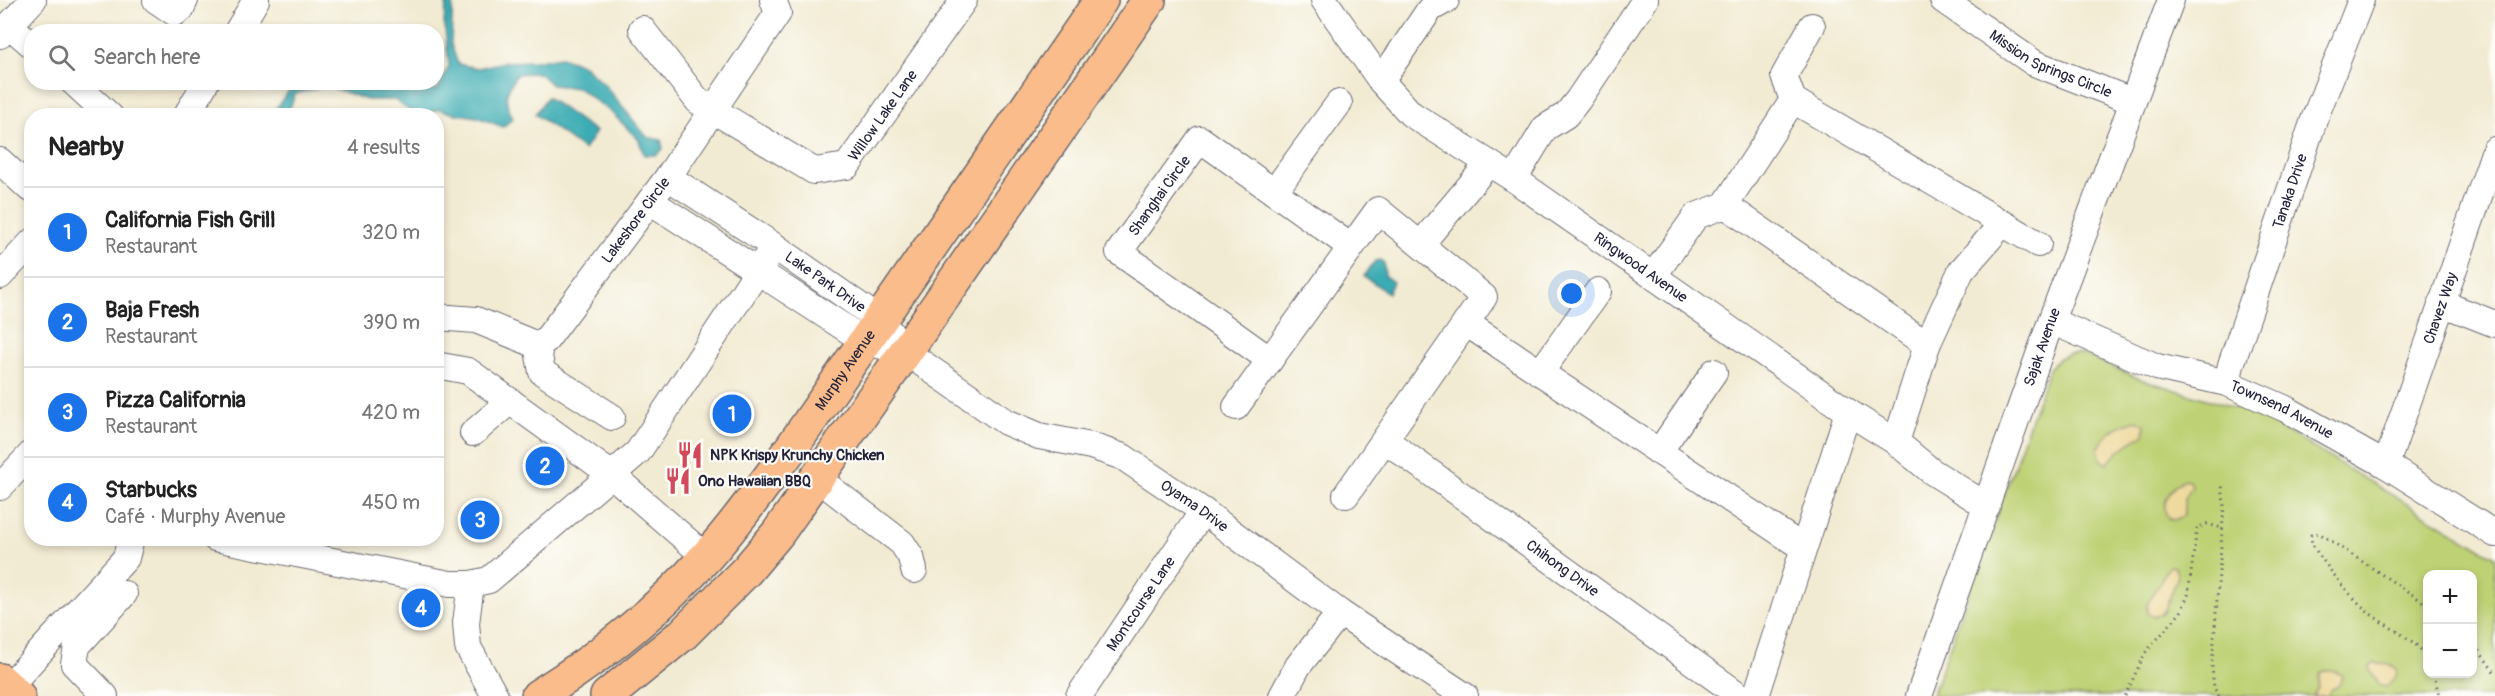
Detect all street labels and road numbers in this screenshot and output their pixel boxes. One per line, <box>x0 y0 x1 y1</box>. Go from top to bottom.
street label: Mission Springs Circle <box>1985 26 2115 102</box>
street label: Willow Lake Lane <box>844 66 922 165</box>
street label: Tanaka Drive <box>2269 151 2312 231</box>
street label: Shanghai Circle <box>1125 152 1195 240</box>
street label: Lakeshore Circle <box>598 173 675 267</box>
street label: Ringwood Avenue <box>1590 228 1692 308</box>
street label: Lake Park Drive <box>781 248 869 317</box>
street label: Chavez Way <box>2420 269 2462 347</box>
street label: Sajak Avenue <box>2020 305 2065 389</box>
street label: Murphy Avenue <box>811 326 880 414</box>
street label: Townsend Avenue <box>2227 376 2337 444</box>
street label: Oyama Drive <box>1156 476 1232 537</box>
street label: Chihong Drive <box>1522 536 1603 602</box>
street label: Montcourse Lane <box>1103 553 1180 655</box>

